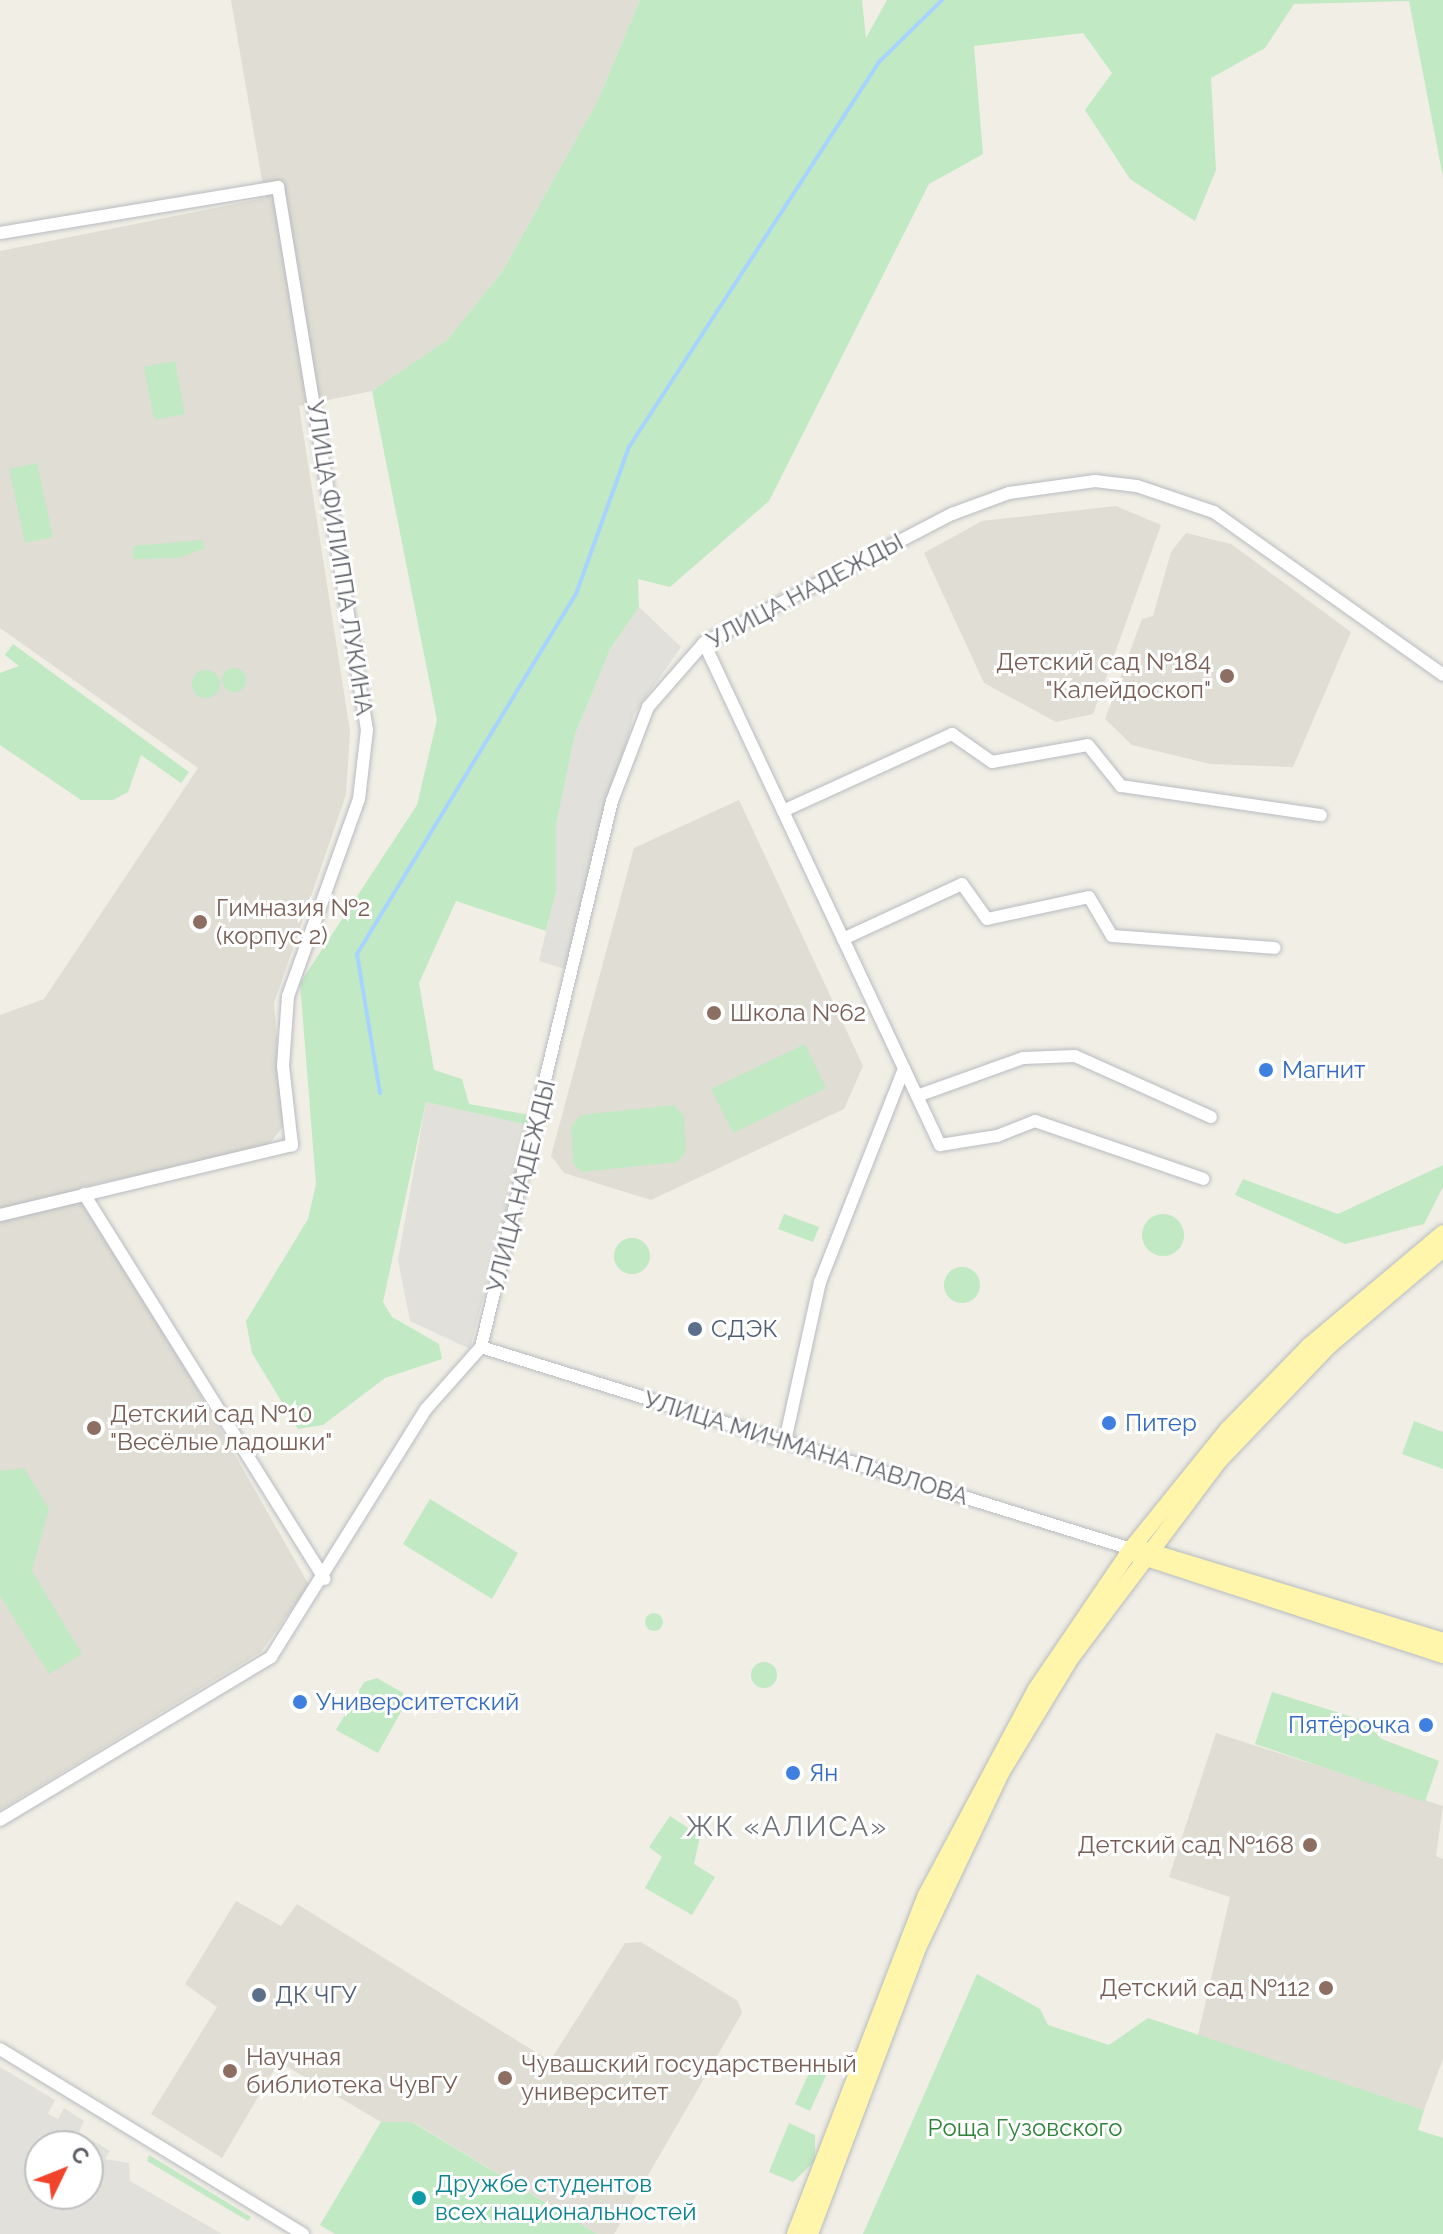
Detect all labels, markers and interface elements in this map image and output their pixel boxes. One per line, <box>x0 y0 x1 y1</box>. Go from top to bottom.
street label: УЛИЦА ФИЛИППА ЛУКИНА <box>301 398 379 718</box>
street label: УЛИЦА НАДЕЖДЫ <box>702 527 908 655</box>
place label: Детский сад №184 "Калейдоскоп" <box>996 648 1211 704</box>
marker: Детский сад №184 "Калейдоскоп" <box>1218 667 1236 685</box>
place label: Гимназия №2 (корпус 2) <box>216 894 370 950</box>
marker: Гимназия №2 (корпус 2) <box>191 913 209 931</box>
place label: Школа №62 <box>730 999 866 1027</box>
marker: Школа №62 <box>705 1004 723 1022</box>
place label: Магнит <box>1282 1056 1365 1084</box>
marker: Магнит <box>1257 1061 1275 1079</box>
street label: УЛИЦА НАДЕЖДЫ <box>481 1076 561 1296</box>
place label: СДЭК <box>711 1315 778 1343</box>
marker: СДЭК <box>686 1320 704 1338</box>
street label: УЛИЦА МИЧМАНА ПАВЛОВА <box>640 1385 972 1511</box>
place label: Детский сад №10 "Весёлые ладошки" <box>110 1400 332 1456</box>
place label: Питер <box>1125 1409 1197 1437</box>
marker: Питер <box>1100 1414 1118 1432</box>
marker: Детский сад №10 "Весёлые ладошки" <box>85 1419 103 1437</box>
place label: Университетский <box>316 1688 519 1716</box>
marker: Университетский <box>291 1693 309 1711</box>
place label: Пятёрочка <box>1288 1711 1410 1739</box>
marker: Пятёрочка <box>1417 1716 1435 1734</box>
place label: Ян <box>809 1759 838 1787</box>
marker: Ян <box>784 1764 802 1782</box>
district label: ЖК «АЛИСА» <box>686 1810 888 1844</box>
place label: Детский сад №168 <box>1078 1831 1294 1859</box>
marker: Детский сад №168 <box>1301 1836 1319 1854</box>
place label: Детский сад №112 <box>1099 1974 1310 2002</box>
marker: Детский сад №112 <box>1317 1979 1335 1997</box>
place label: ДК ЧГУ <box>275 1981 357 2009</box>
marker: ДК ЧГУ <box>250 1986 268 2004</box>
place label: Научная библиотека ЧувГУ <box>246 2043 457 2099</box>
place label: Чувашский государственный университет <box>521 2050 857 2106</box>
marker: Научная библиотека ЧувГУ <box>221 2062 239 2080</box>
marker: Чувашский государственный университет <box>496 2069 514 2087</box>
park label: Роща Гузовского <box>928 2114 1122 2142</box>
north arrow <box>24 2130 104 2210</box>
text: С <box>65 2141 95 2169</box>
place label: Дружбе студентов всех национальностей <box>435 2170 696 2226</box>
marker: Дружбе студентов всех национальностей <box>410 2189 428 2207</box>

